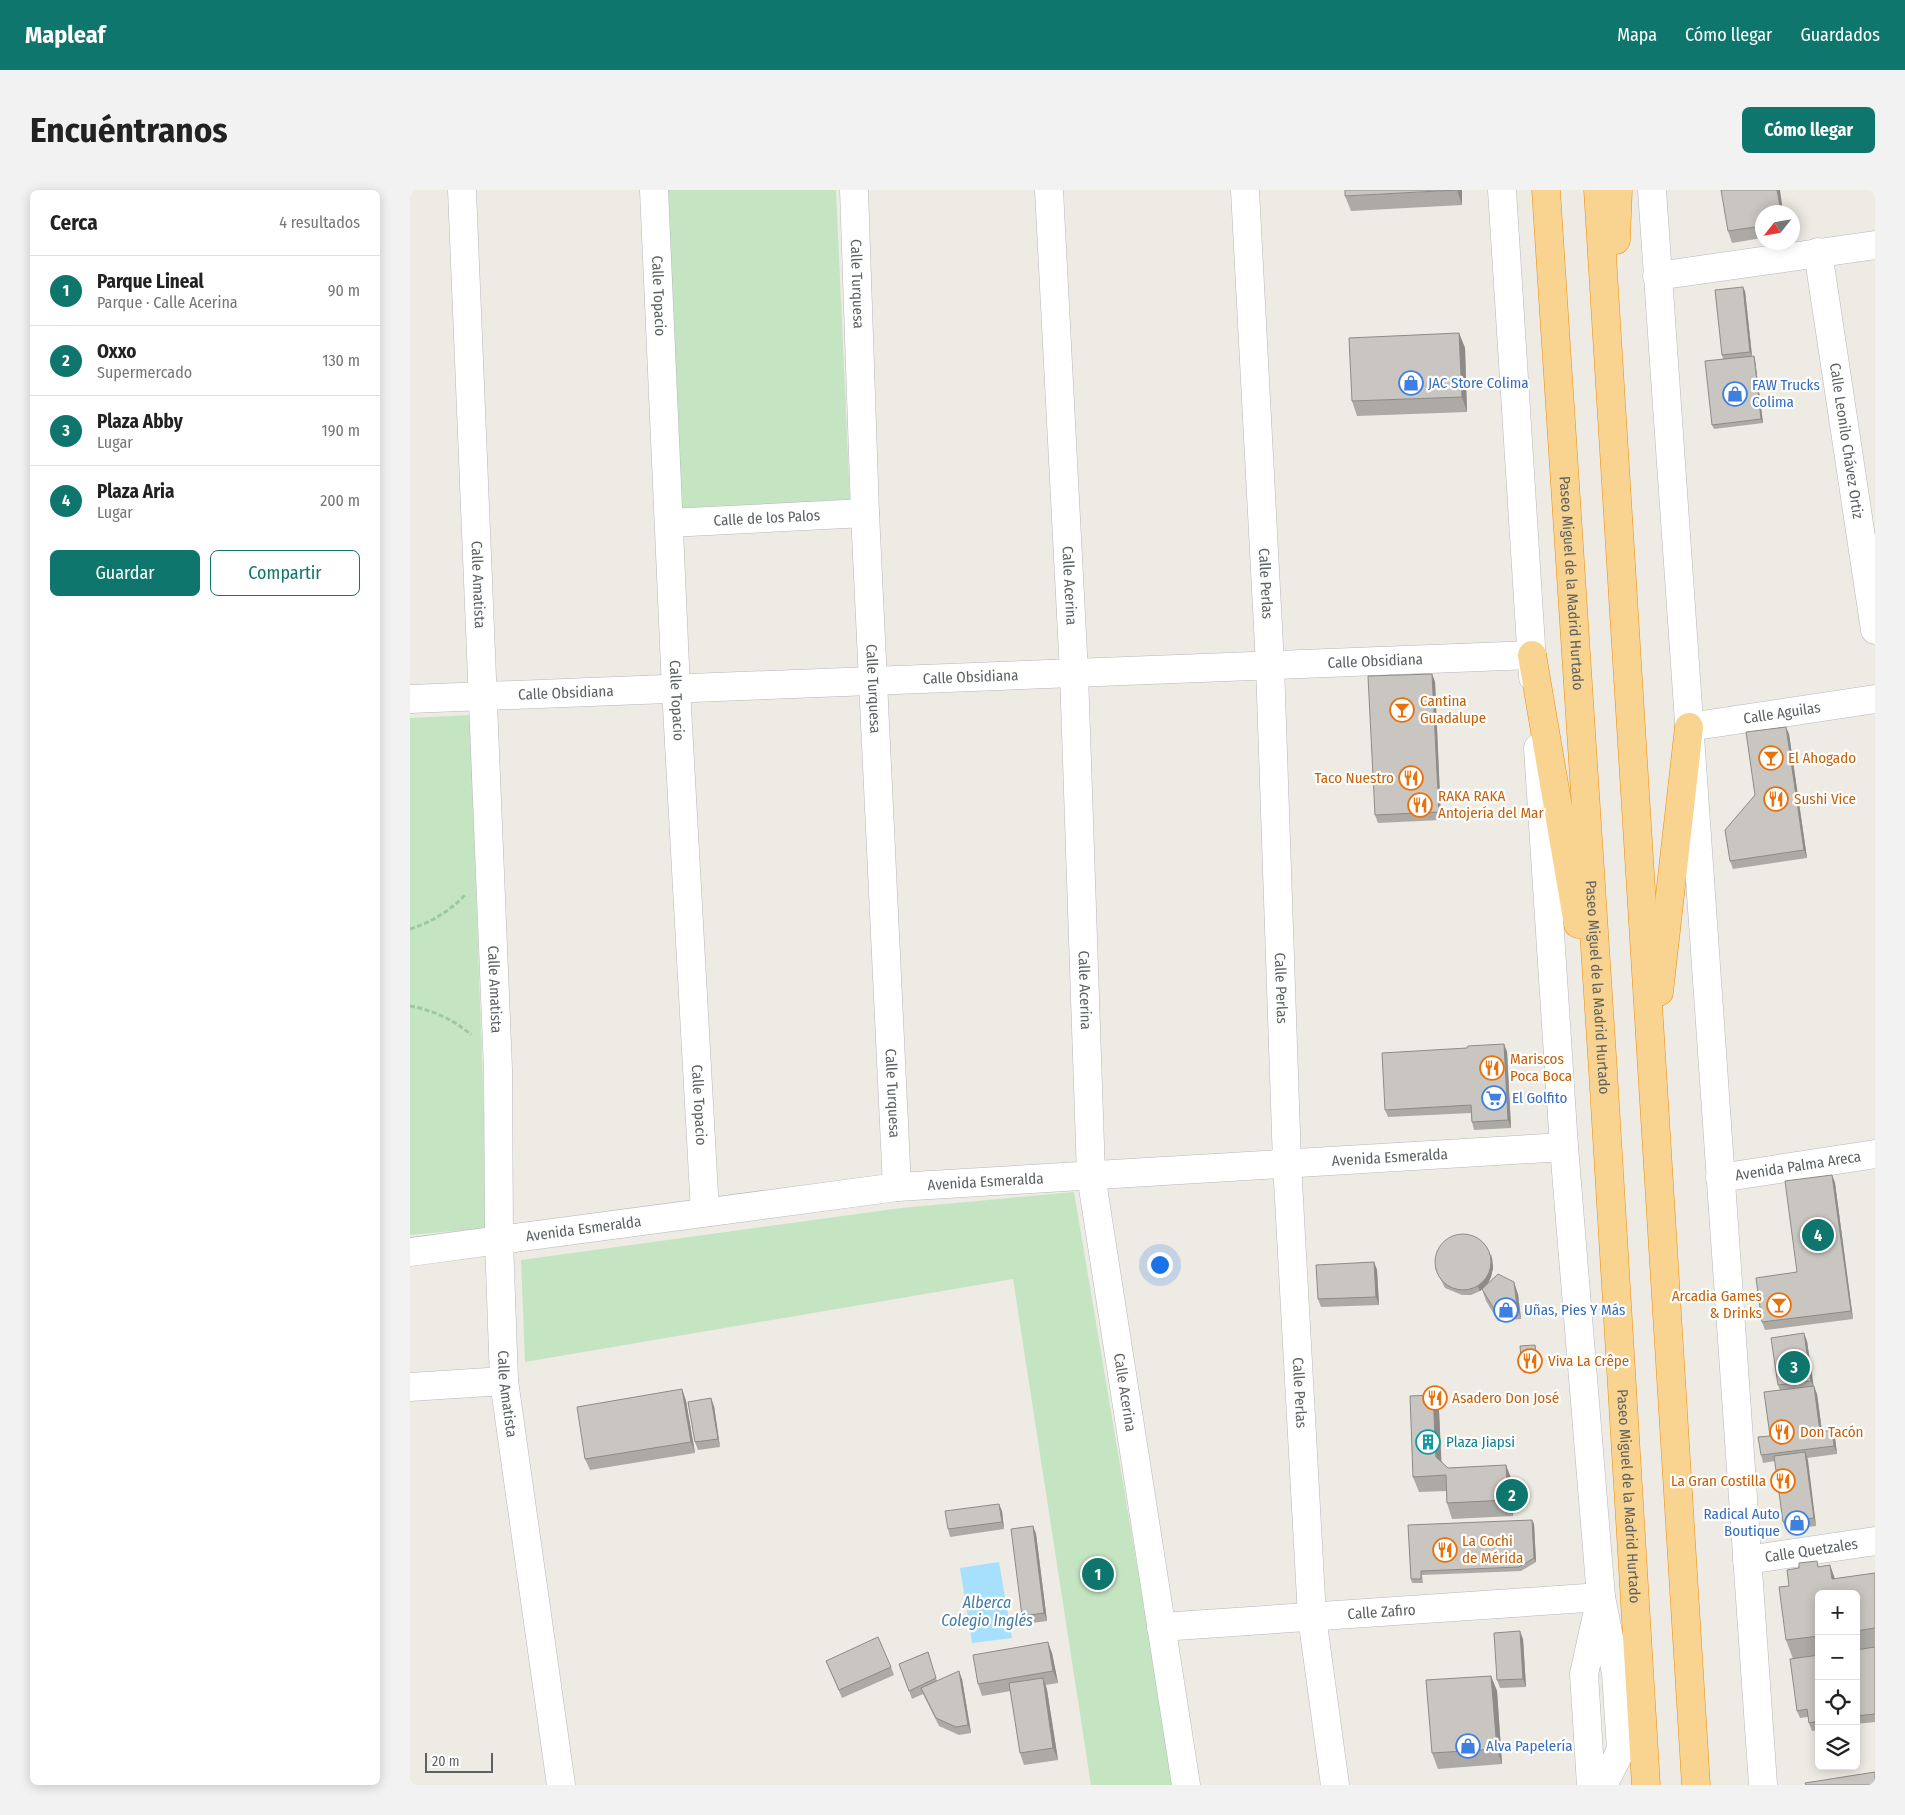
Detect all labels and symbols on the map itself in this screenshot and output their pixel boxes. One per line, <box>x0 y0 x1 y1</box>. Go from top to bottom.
north arrow <box>1755 205 1800 250</box>
street label: Calle Turquesa <box>847 239 868 329</box>
street label: Calle Topacio <box>648 255 669 337</box>
street label: Calle Leonilo Chávez Ortiz <box>1826 362 1867 520</box>
shop icon: JAC Store Colima <box>1398 370 1424 396</box>
place label: JAC Store Colima <box>1428 374 1529 392</box>
place label: FAW Trucks Colima <box>1752 376 1820 411</box>
shop icon: FAW Trucks Colima <box>1722 381 1748 407</box>
street label: Paseo Miguel de la Madrid Hurtado <box>1556 476 1587 691</box>
street label: Calle de los Palos <box>713 506 821 530</box>
street label: Calle Amatista <box>467 541 489 629</box>
street label: Calle Acerina <box>1058 545 1081 626</box>
street label: Calle Perlas <box>1255 547 1277 619</box>
street label: Calle Turquesa <box>862 643 884 734</box>
street label: Calle Obsidiana <box>1327 650 1423 672</box>
street label: Calle Topacio <box>666 660 688 741</box>
street label: Calle Obsidiana <box>922 666 1019 688</box>
street label: Calle Obsidiana <box>518 682 614 704</box>
place label: Cantina Guadalupe <box>1420 692 1486 727</box>
bar icon: Cantina Guadalupe <box>1389 697 1415 723</box>
street label: Calle Aguilas <box>1742 698 1822 728</box>
bar icon: El Ahogado <box>1758 745 1784 771</box>
place label: El Ahogado <box>1788 749 1856 767</box>
restaurant icon: Taco Nuestro <box>1398 765 1424 791</box>
place label: Taco Nuestro <box>1315 769 1394 787</box>
restaurant icon: Sushi Vice <box>1763 786 1789 812</box>
place label: RAKA RAKA Antojería del Mar <box>1438 787 1544 822</box>
place label: Sushi Vice <box>1794 790 1856 808</box>
restaurant icon: RAKA RAKA Antojería del Mar <box>1407 792 1433 818</box>
street label: Paseo Miguel de la Madrid Hurtado <box>1582 880 1613 1095</box>
street label: Calle Amatista <box>484 945 506 1033</box>
street label: Calle Acerina <box>1074 950 1095 1030</box>
street label: Calle Perlas <box>1271 952 1291 1024</box>
street label: Calle Turquesa <box>881 1048 904 1138</box>
place label: Mariscos Poca Boca <box>1510 1050 1572 1085</box>
restaurant icon: Mariscos Poca Boca <box>1479 1055 1505 1081</box>
street label: Calle Topacio <box>688 1064 710 1146</box>
supermarket icon: El Golfito <box>1481 1085 1507 1111</box>
place label: El Golfito <box>1512 1089 1567 1107</box>
street label: Avenida Esmeralda <box>1331 1145 1448 1170</box>
street label: Avenida Palma Areca <box>1734 1147 1862 1185</box>
street label: Avenida Esmeralda <box>927 1169 1044 1194</box>
street label: Avenida Esmeralda <box>525 1212 642 1245</box>
pin: 4 <box>1802 1216 1834 1254</box>
your location <box>1147 1252 1173 1278</box>
place label: Arcadia Games & Drinks <box>1672 1287 1762 1322</box>
bar icon: Arcadia Games & Drinks <box>1766 1292 1792 1318</box>
shop icon: Uñas, Pies Y Más <box>1493 1297 1519 1323</box>
place label: Uñas, Pies Y Más <box>1524 1301 1625 1319</box>
restaurant icon: Viva La Crêpe <box>1517 1348 1543 1374</box>
pin: 3 <box>1778 1348 1810 1386</box>
street label: Calle Amatista <box>494 1350 521 1439</box>
street label: Calle Acerina <box>1110 1352 1140 1433</box>
place label: Viva La Crêpe <box>1548 1352 1629 1370</box>
street label: Calle Perlas <box>1289 1357 1311 1429</box>
restaurant icon: Asadero Don José <box>1422 1385 1448 1411</box>
place label: Asadero Don José <box>1452 1389 1559 1407</box>
street label: Paseo Miguel de la Madrid Hurtado <box>1613 1389 1644 1604</box>
restaurant icon: Don Tacón <box>1769 1419 1795 1445</box>
place label: Don Tacón <box>1800 1423 1864 1441</box>
building icon: Plaza Jiapsi <box>1415 1429 1441 1455</box>
place label: Plaza Jiapsi <box>1446 1433 1515 1451</box>
restaurant icon: La Gran Costilla <box>1770 1468 1796 1494</box>
place label: La Gran Costilla <box>1671 1472 1766 1490</box>
pin: 2 <box>1496 1476 1528 1514</box>
place label: Radical Auto Boutique <box>1704 1505 1780 1540</box>
shop icon: Radical Auto Boutique <box>1784 1510 1810 1536</box>
place label: La Cochi de Mérida <box>1462 1532 1523 1567</box>
street label: Calle Quetzales <box>1764 1535 1859 1566</box>
restaurant icon: La Cochi de Mérida <box>1432 1537 1458 1563</box>
pin: 1 <box>1082 1555 1114 1593</box>
water label: Alberca Colegio Inglés <box>941 1593 1033 1630</box>
street label: Calle Zafiro <box>1347 1601 1416 1623</box>
shop icon: Alva Papelería <box>1455 1733 1481 1759</box>
place label: Alva Papelería <box>1486 1737 1573 1755</box>
scale bar <box>425 1750 492 1773</box>

